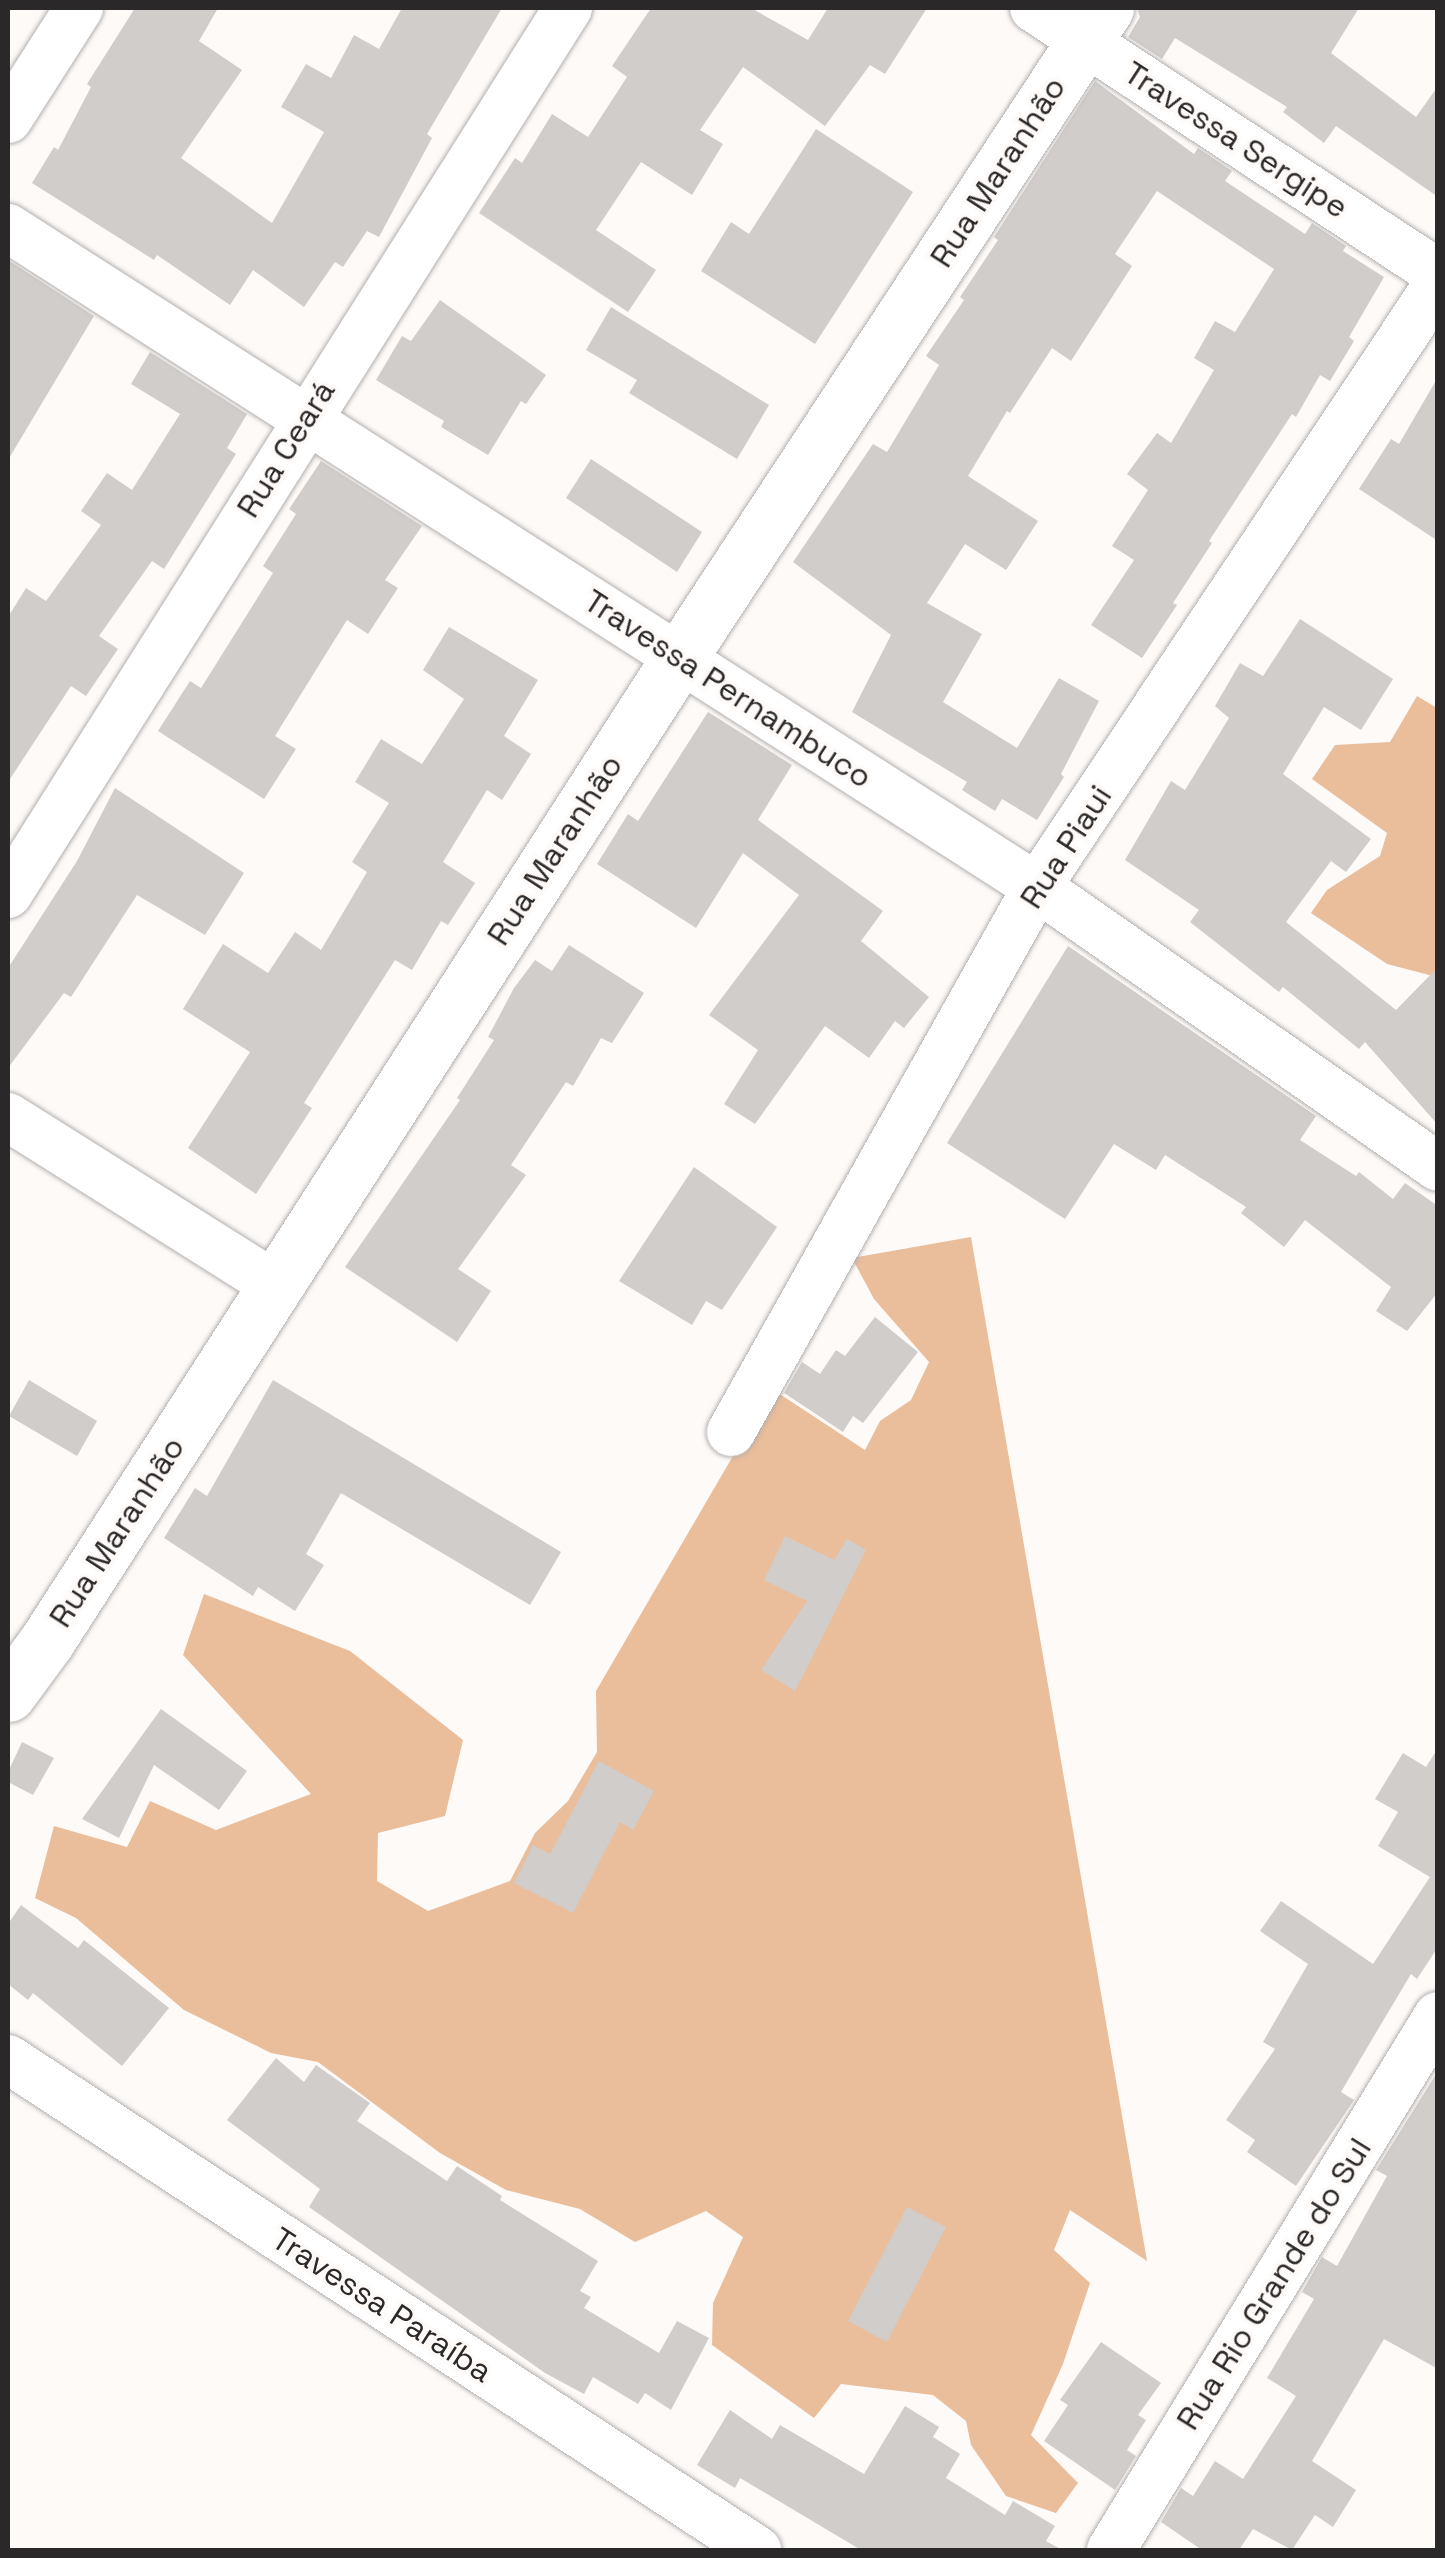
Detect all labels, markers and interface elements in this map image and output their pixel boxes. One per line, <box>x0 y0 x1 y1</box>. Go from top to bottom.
street label: Travessa Sergipe <box>1117 53 1355 227</box>
street label: Rua Maranhão <box>922 70 1074 274</box>
street label: Rua Ceará <box>229 373 343 525</box>
street label: Travessa Pernambuco <box>577 582 879 796</box>
street label: Rua Maranhão <box>479 748 631 952</box>
street label: Rua Piaui <box>1012 778 1120 916</box>
street label: Rua Maranhão <box>41 1430 193 1634</box>
street label: Rua Rio Grande do Sul <box>1169 2131 1379 2437</box>
street label: Travessa Paraíba <box>265 2219 499 2391</box>

